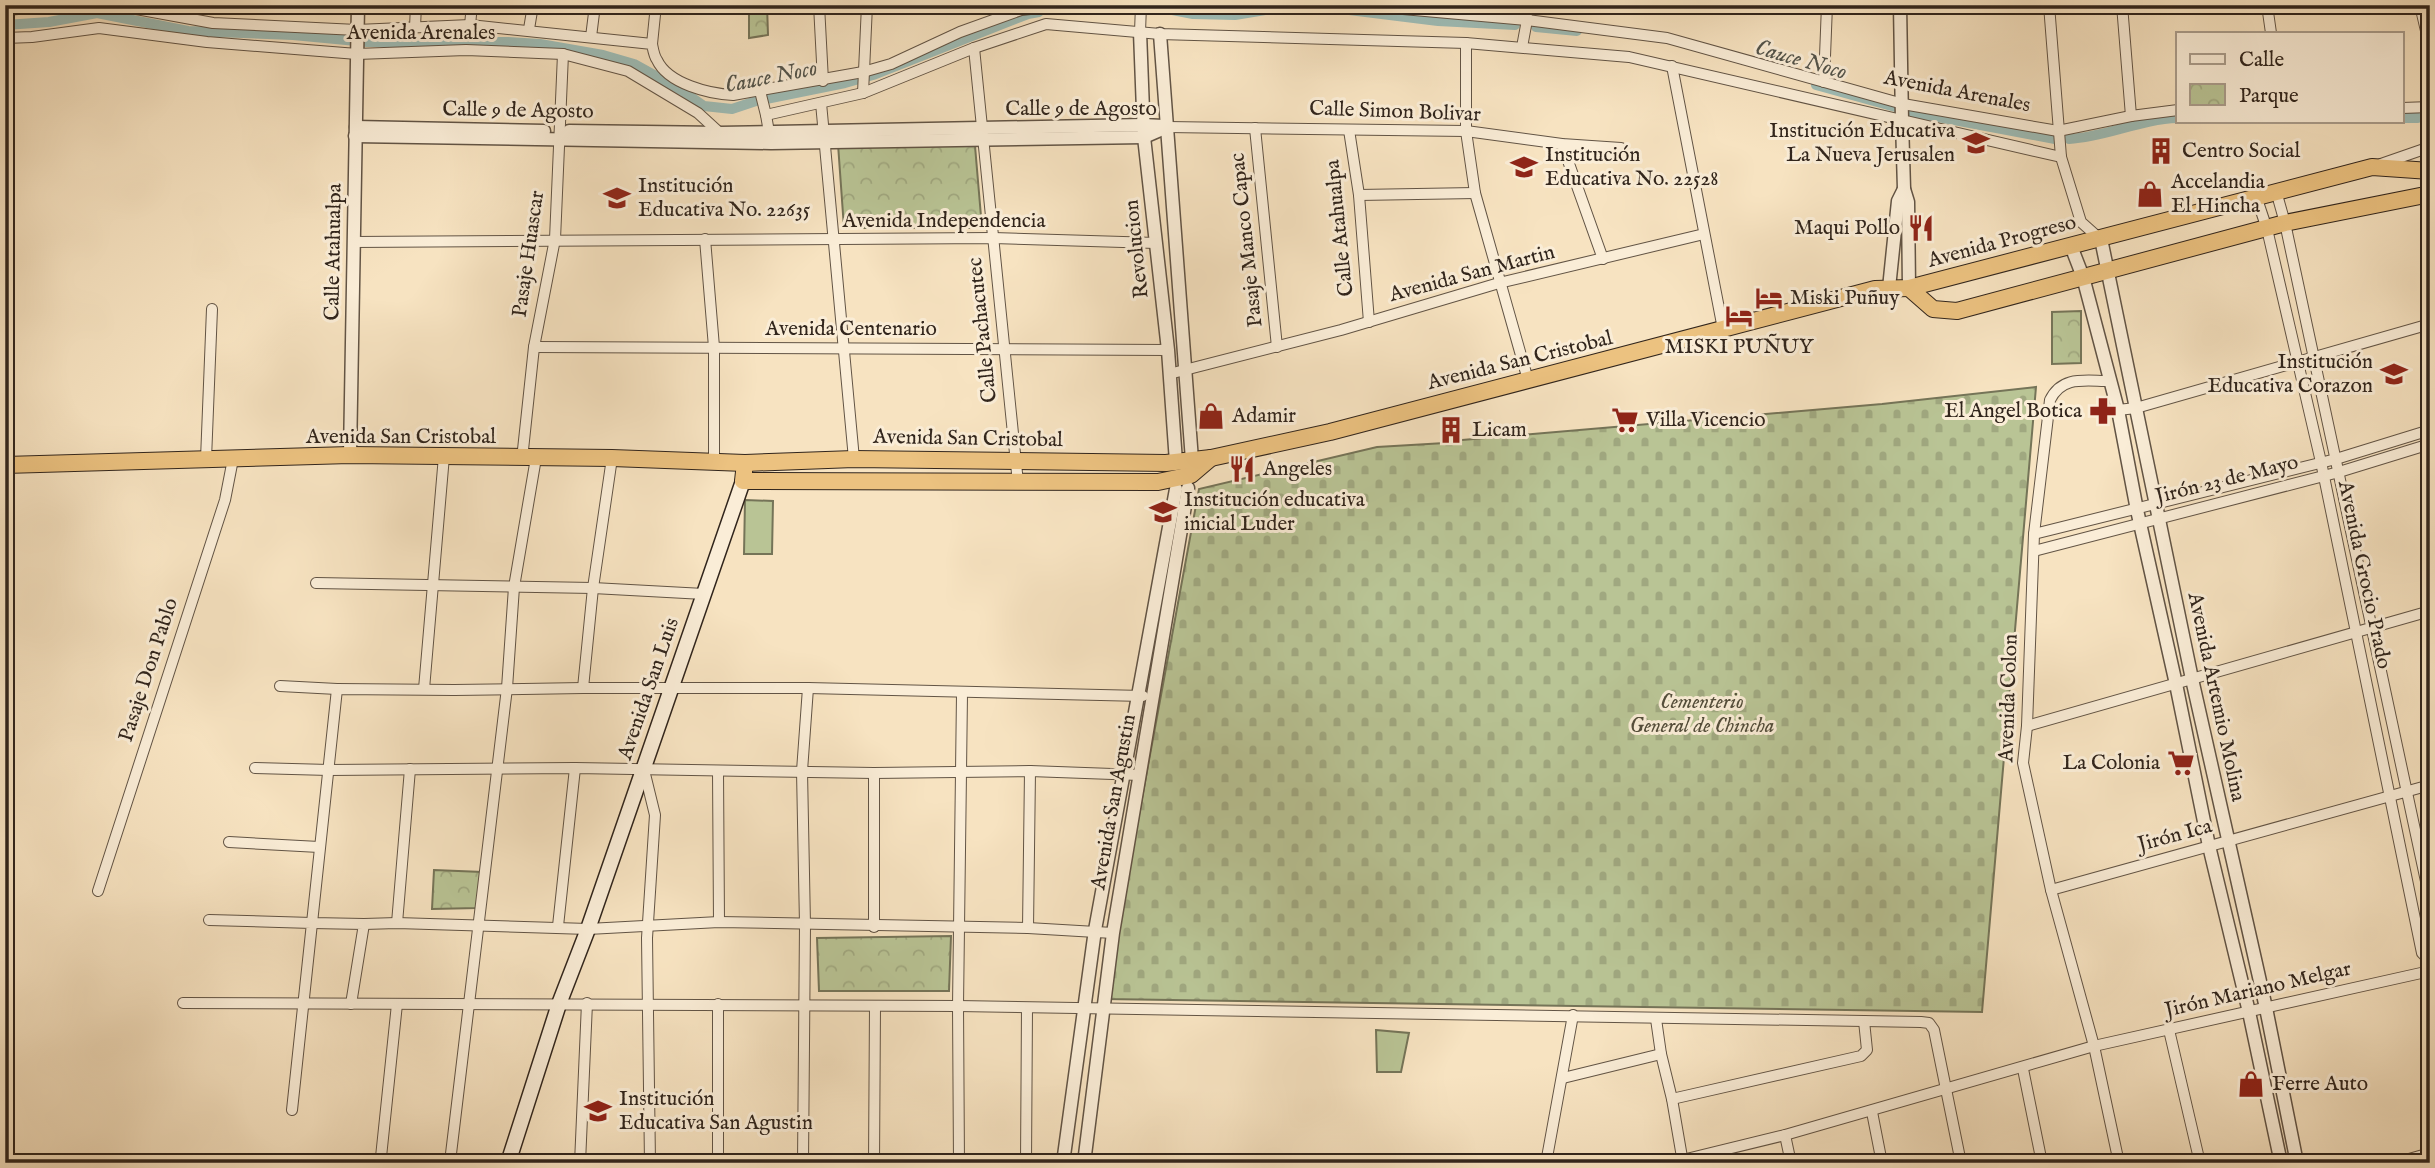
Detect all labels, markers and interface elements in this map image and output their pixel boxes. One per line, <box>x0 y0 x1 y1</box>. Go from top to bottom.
street label: Avenida Arenales <box>346 20 495 47</box>
legend <box>2176 32 2404 122</box>
water label: Cauce Noco <box>1752 33 1850 87</box>
text: Calle <box>2239 47 2284 74</box>
water label: Cauce Noco <box>722 54 820 100</box>
street label: Avenida Arenales <box>1880 64 2033 119</box>
text: Parque <box>2239 83 2299 110</box>
street label: Calle 9 de Agosto <box>442 96 594 126</box>
street label: Calle 9 de Agosto <box>1005 96 1157 123</box>
street label: Calle Simon Bolivar <box>1309 96 1482 128</box>
place label: Institución Educativa La Nueva Jerusalen <box>1769 118 1956 169</box>
school or university icon: Institución Educativa La Nueva Jerusalen <box>1961 128 1991 158</box>
building icon: Centro Social <box>2146 136 2176 166</box>
place label: Centro Social <box>2182 138 2300 165</box>
place label: Institución Educativa No. 22528 <box>1545 142 1719 193</box>
street label: Pasaje Manco Capac <box>1224 151 1270 329</box>
school or university icon: Institución Educativa No. 22528 <box>1509 152 1539 182</box>
street label: Calle Atahualpa <box>1319 157 1361 298</box>
place label: Accelandia El Hincha <box>2170 169 2266 220</box>
place label: Institución Educativa No. 22635 <box>638 173 811 224</box>
shop icon: Accelandia El Hincha <box>2135 179 2165 209</box>
street label: Calle Atahualpa <box>319 182 349 321</box>
school or university icon: Institución Educativa No. 22635 <box>602 183 632 213</box>
street label: Pasaje Huascar <box>507 189 551 319</box>
street label: Revolucion <box>1118 198 1156 300</box>
street label: Avenida Independencia <box>841 208 1047 235</box>
street label: Avenida Progreso <box>1924 209 2079 275</box>
restaurant icon: Maqui Pollo <box>1906 213 1936 243</box>
place label: Maqui Pollo <box>1794 215 1900 242</box>
street label: Avenida San Martin <box>1385 239 1558 309</box>
street label: Calle Pachacutec <box>962 256 1004 404</box>
hotel icon: Miski Puñuy <box>1754 283 1784 313</box>
place label: Miski Puñuy <box>1790 285 1900 312</box>
hotel icon: MISKI PUÑUY <box>1724 301 1754 331</box>
street label: Avenida Centenario <box>764 316 937 343</box>
street label: Avenida San Cristobal <box>1424 325 1616 397</box>
place label: MISKI PUÑUY <box>1665 333 1815 361</box>
place label: Institución Educativa Corazon <box>2207 349 2373 400</box>
school or university icon: Institución Educativa Corazon <box>2379 359 2409 389</box>
pharmacy icon: El Angel Botica <box>2088 396 2118 426</box>
place label: El Angel Botica <box>1944 398 2083 425</box>
shop icon: Adamir <box>1196 401 1226 431</box>
place label: Adamir <box>1231 403 1296 430</box>
supermarket icon: Villa Vicencio <box>1610 405 1640 435</box>
place label: Villa Vicencio <box>1645 407 1765 434</box>
building icon: Licam <box>1436 415 1466 445</box>
place label: Licam <box>1472 417 1527 444</box>
street label: Avenida San Cristobal <box>305 424 496 451</box>
street label: Avenida San Cristobal <box>872 424 1063 454</box>
street label: Jirón 23 de Mayo <box>2151 449 2301 511</box>
restaurant icon: Angeles <box>1227 454 1257 484</box>
place label: Angeles <box>1262 456 1332 483</box>
street label: Avenida Grocio Prado <box>2331 477 2397 672</box>
place label: Institución educativa inicial Luder <box>1184 487 1366 538</box>
school or university icon: Institución educativa inicial Luder <box>1148 497 1178 527</box>
street label: Avenida Artemio Molina <box>2180 589 2252 805</box>
street label: Pasaje Don Pablo <box>113 595 185 745</box>
street label: Avenida San Luis <box>612 614 686 765</box>
street label: Avenida Colon <box>1993 633 2025 764</box>
park label: Cementerio General de Chincha <box>1630 689 1774 740</box>
street label: Avenida San Agustin <box>1085 712 1143 893</box>
supermarket icon: La Colonia <box>2166 748 2196 778</box>
place label: La Colonia <box>2062 750 2161 777</box>
street label: Jirón Ica <box>2133 813 2216 859</box>
street label: Jirón Mariano Melgar <box>2160 955 2354 1025</box>
shop icon: Ferre Auto <box>2236 1069 2266 1099</box>
place label: Ferre Auto <box>2272 1071 2368 1098</box>
place label: Institución Educativa San Agustin <box>619 1086 813 1137</box>
school or university icon: Institución Educativa San Agustin <box>583 1096 613 1126</box>

